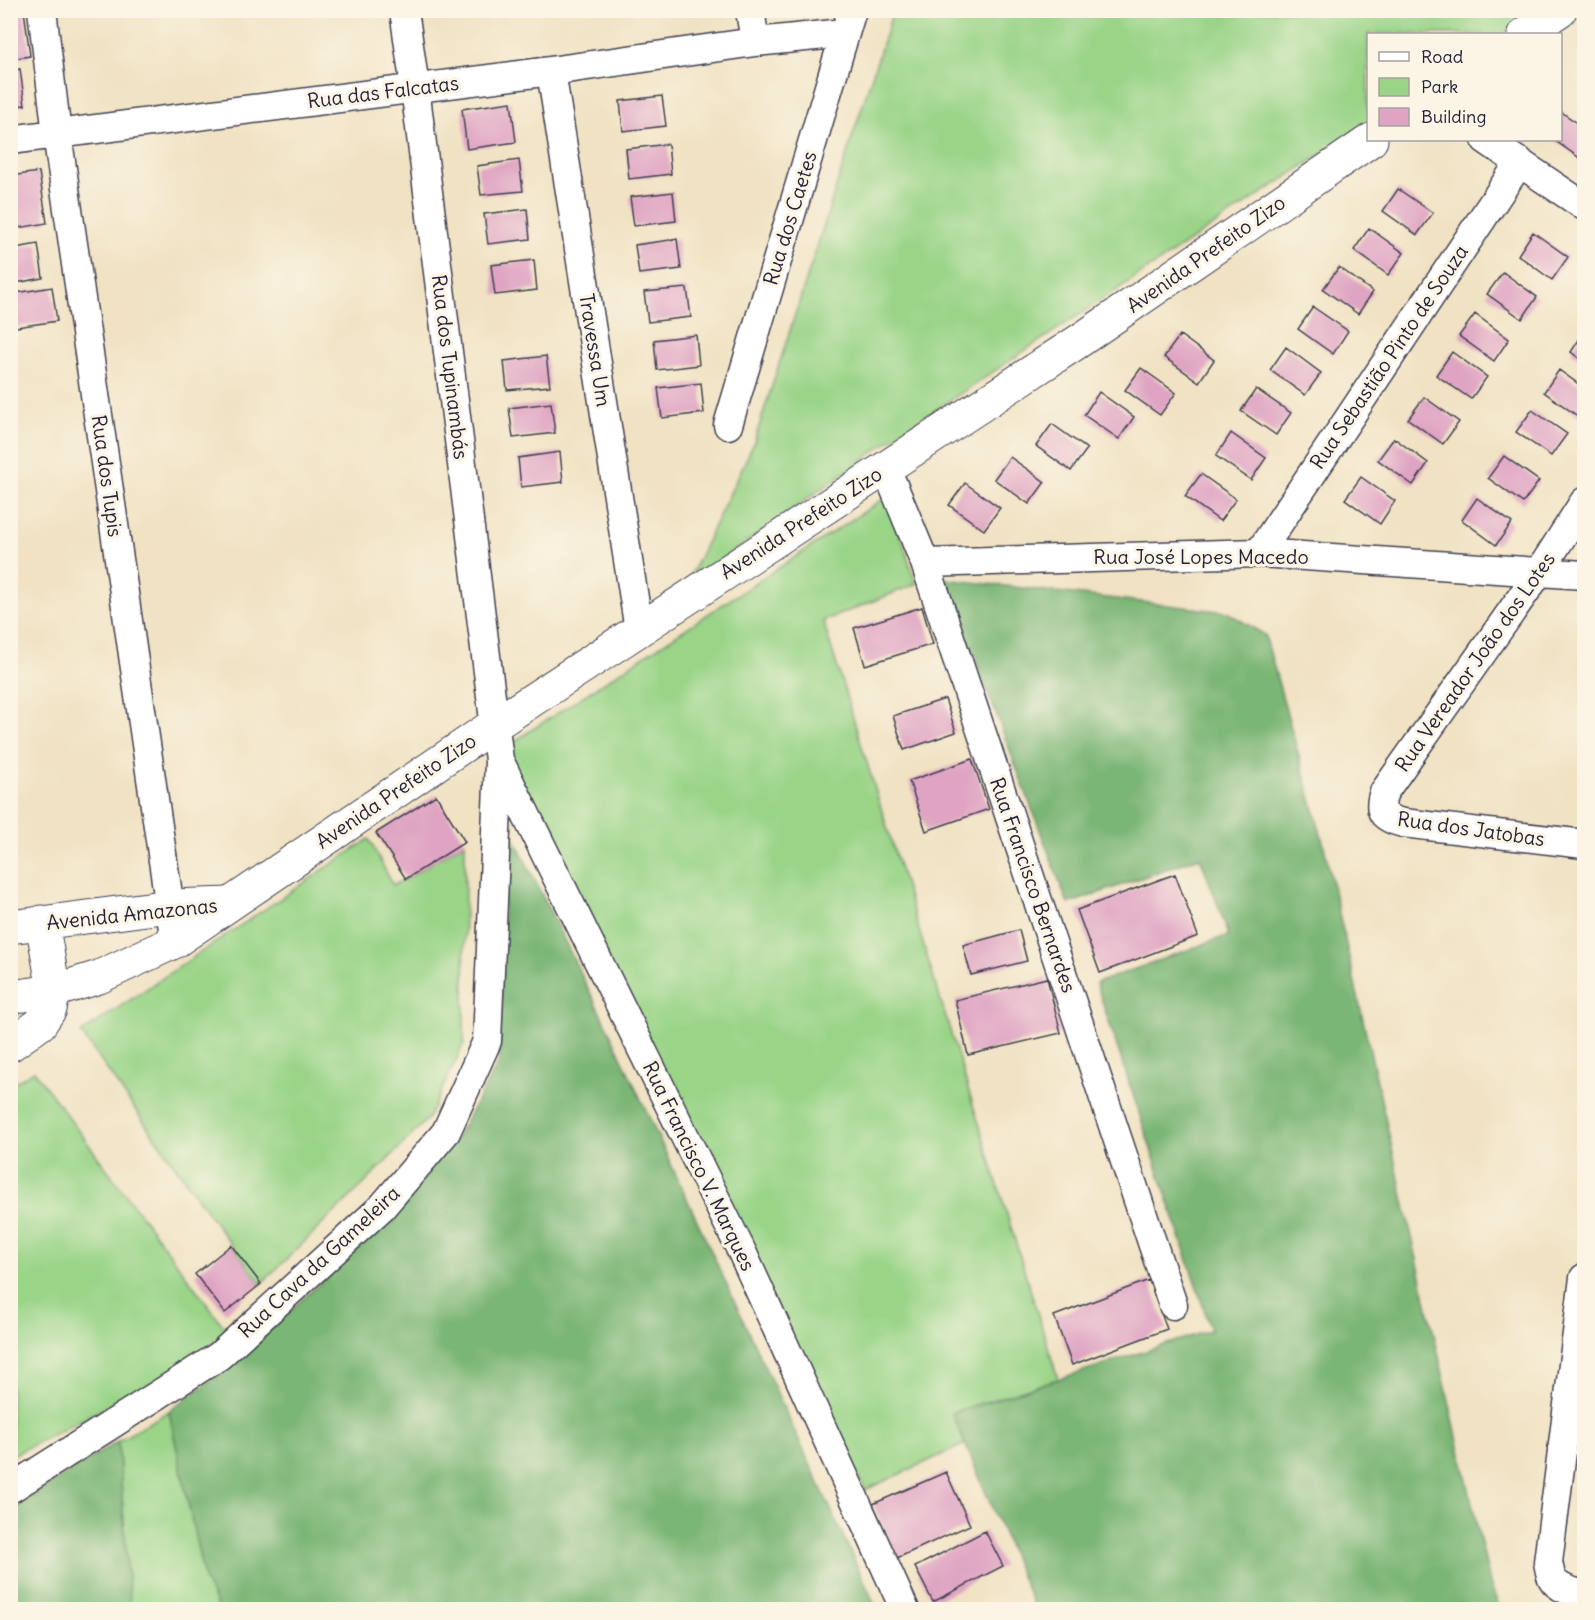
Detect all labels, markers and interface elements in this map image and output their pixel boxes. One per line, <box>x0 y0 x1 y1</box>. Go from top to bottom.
legend <box>1367 33 1562 141</box>
text: Road <box>1421 45 1464 68</box>
street label: Rua das Falcatas <box>306 70 460 113</box>
text: Park <box>1421 75 1458 98</box>
text: Building <box>1421 105 1486 128</box>
street label: Rua dos Caetes <box>757 148 822 288</box>
street label: Avenida Prefeito Zizo <box>1122 189 1290 318</box>
street label: Rua Sebastião Pinto de Souza <box>1304 240 1473 474</box>
street label: Rua dos Tupinambás <box>427 273 474 461</box>
street label: Travessa Um <box>574 291 617 408</box>
street label: Rua dos Tupis <box>87 413 128 539</box>
street label: Avenida Prefeito Zizo <box>715 461 886 584</box>
street label: Rua José Lopes Macedo <box>1093 544 1309 569</box>
street label: Rua Vereador João dos Lotes <box>1389 547 1560 776</box>
street label: Avenida Prefeito Zizo <box>311 728 481 854</box>
street label: Rua Francisco Bernardes <box>985 774 1082 996</box>
street label: Rua dos Jatobas <box>1396 806 1546 851</box>
street label: Avenida Amazonas <box>45 892 219 935</box>
street label: Rua Francisco V. Marques <box>638 1057 761 1275</box>
street label: Rua Cava da Gameleira <box>233 1180 405 1343</box>

